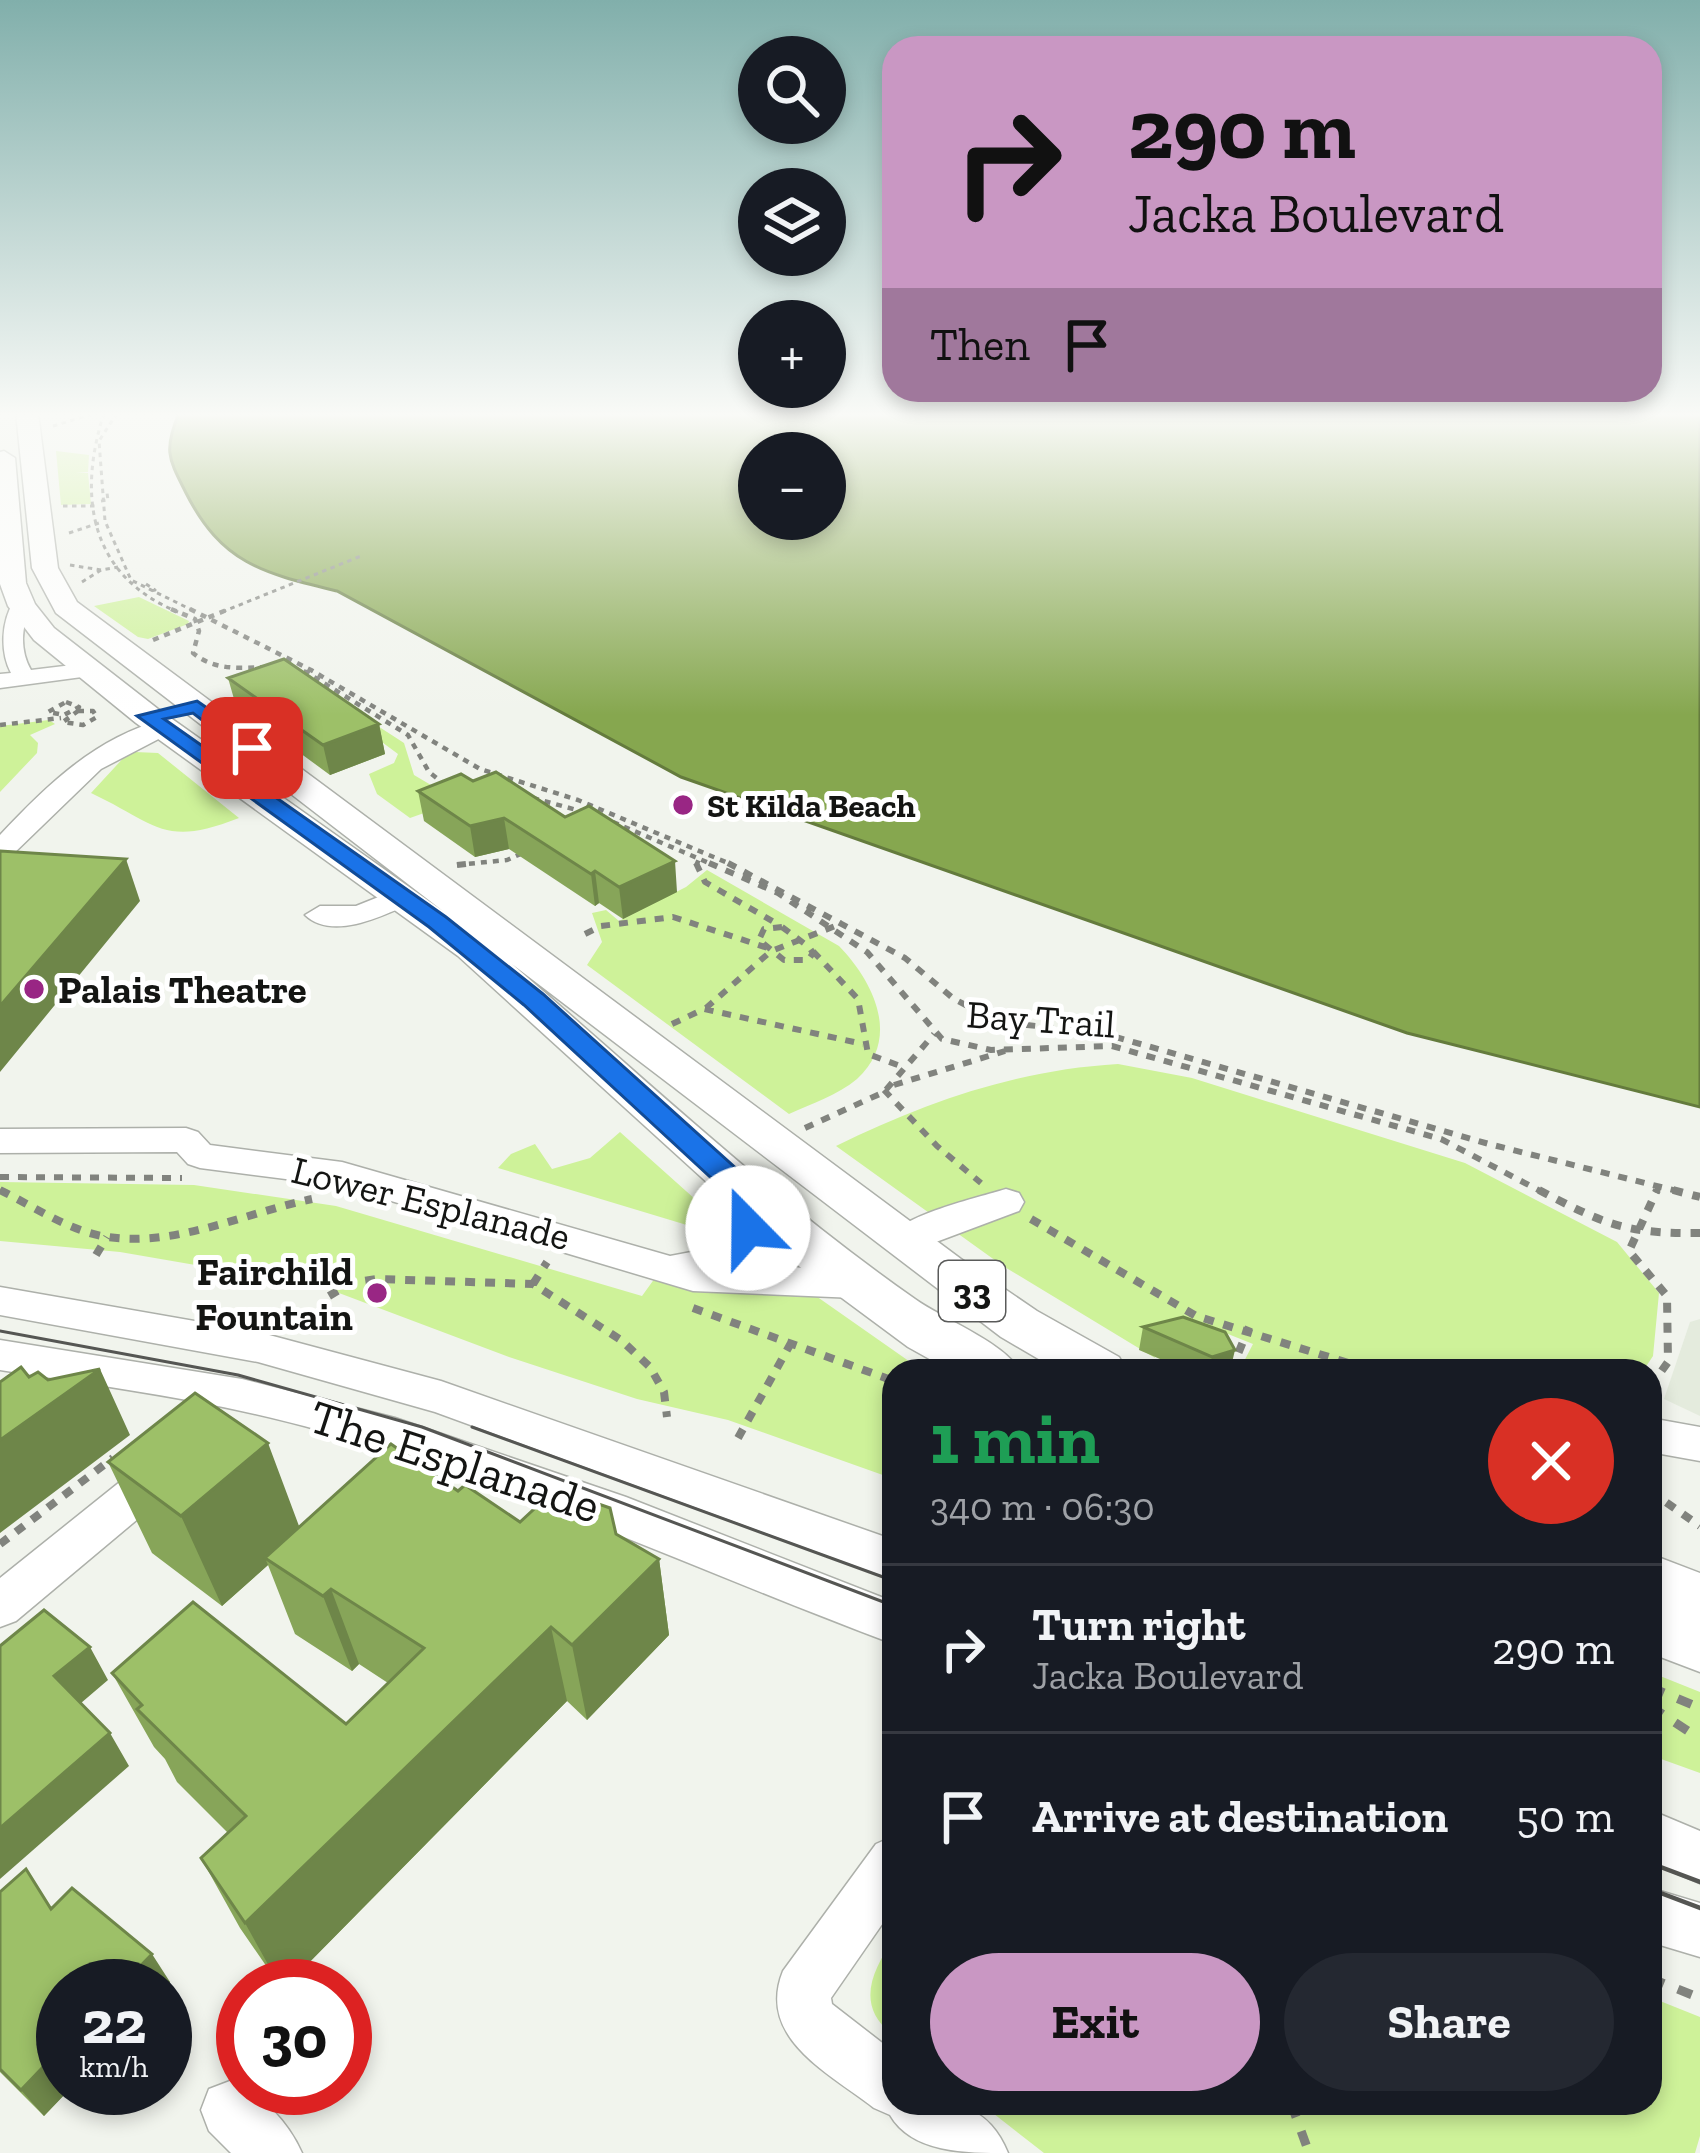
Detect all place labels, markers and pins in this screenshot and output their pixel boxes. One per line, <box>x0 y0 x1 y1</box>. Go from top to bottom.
pin <box>201 697 303 799</box>
place label: St Kilda Beach <box>707 786 916 825</box>
marker: St Kilda Beach <box>670 792 696 818</box>
place label: Palais Theatre <box>58 966 307 1013</box>
marker: Palais Theatre <box>21 976 47 1002</box>
place label: Fairchild Fountain <box>195 1248 353 1340</box>
marker: Fairchild Fountain <box>364 1280 390 1306</box>

